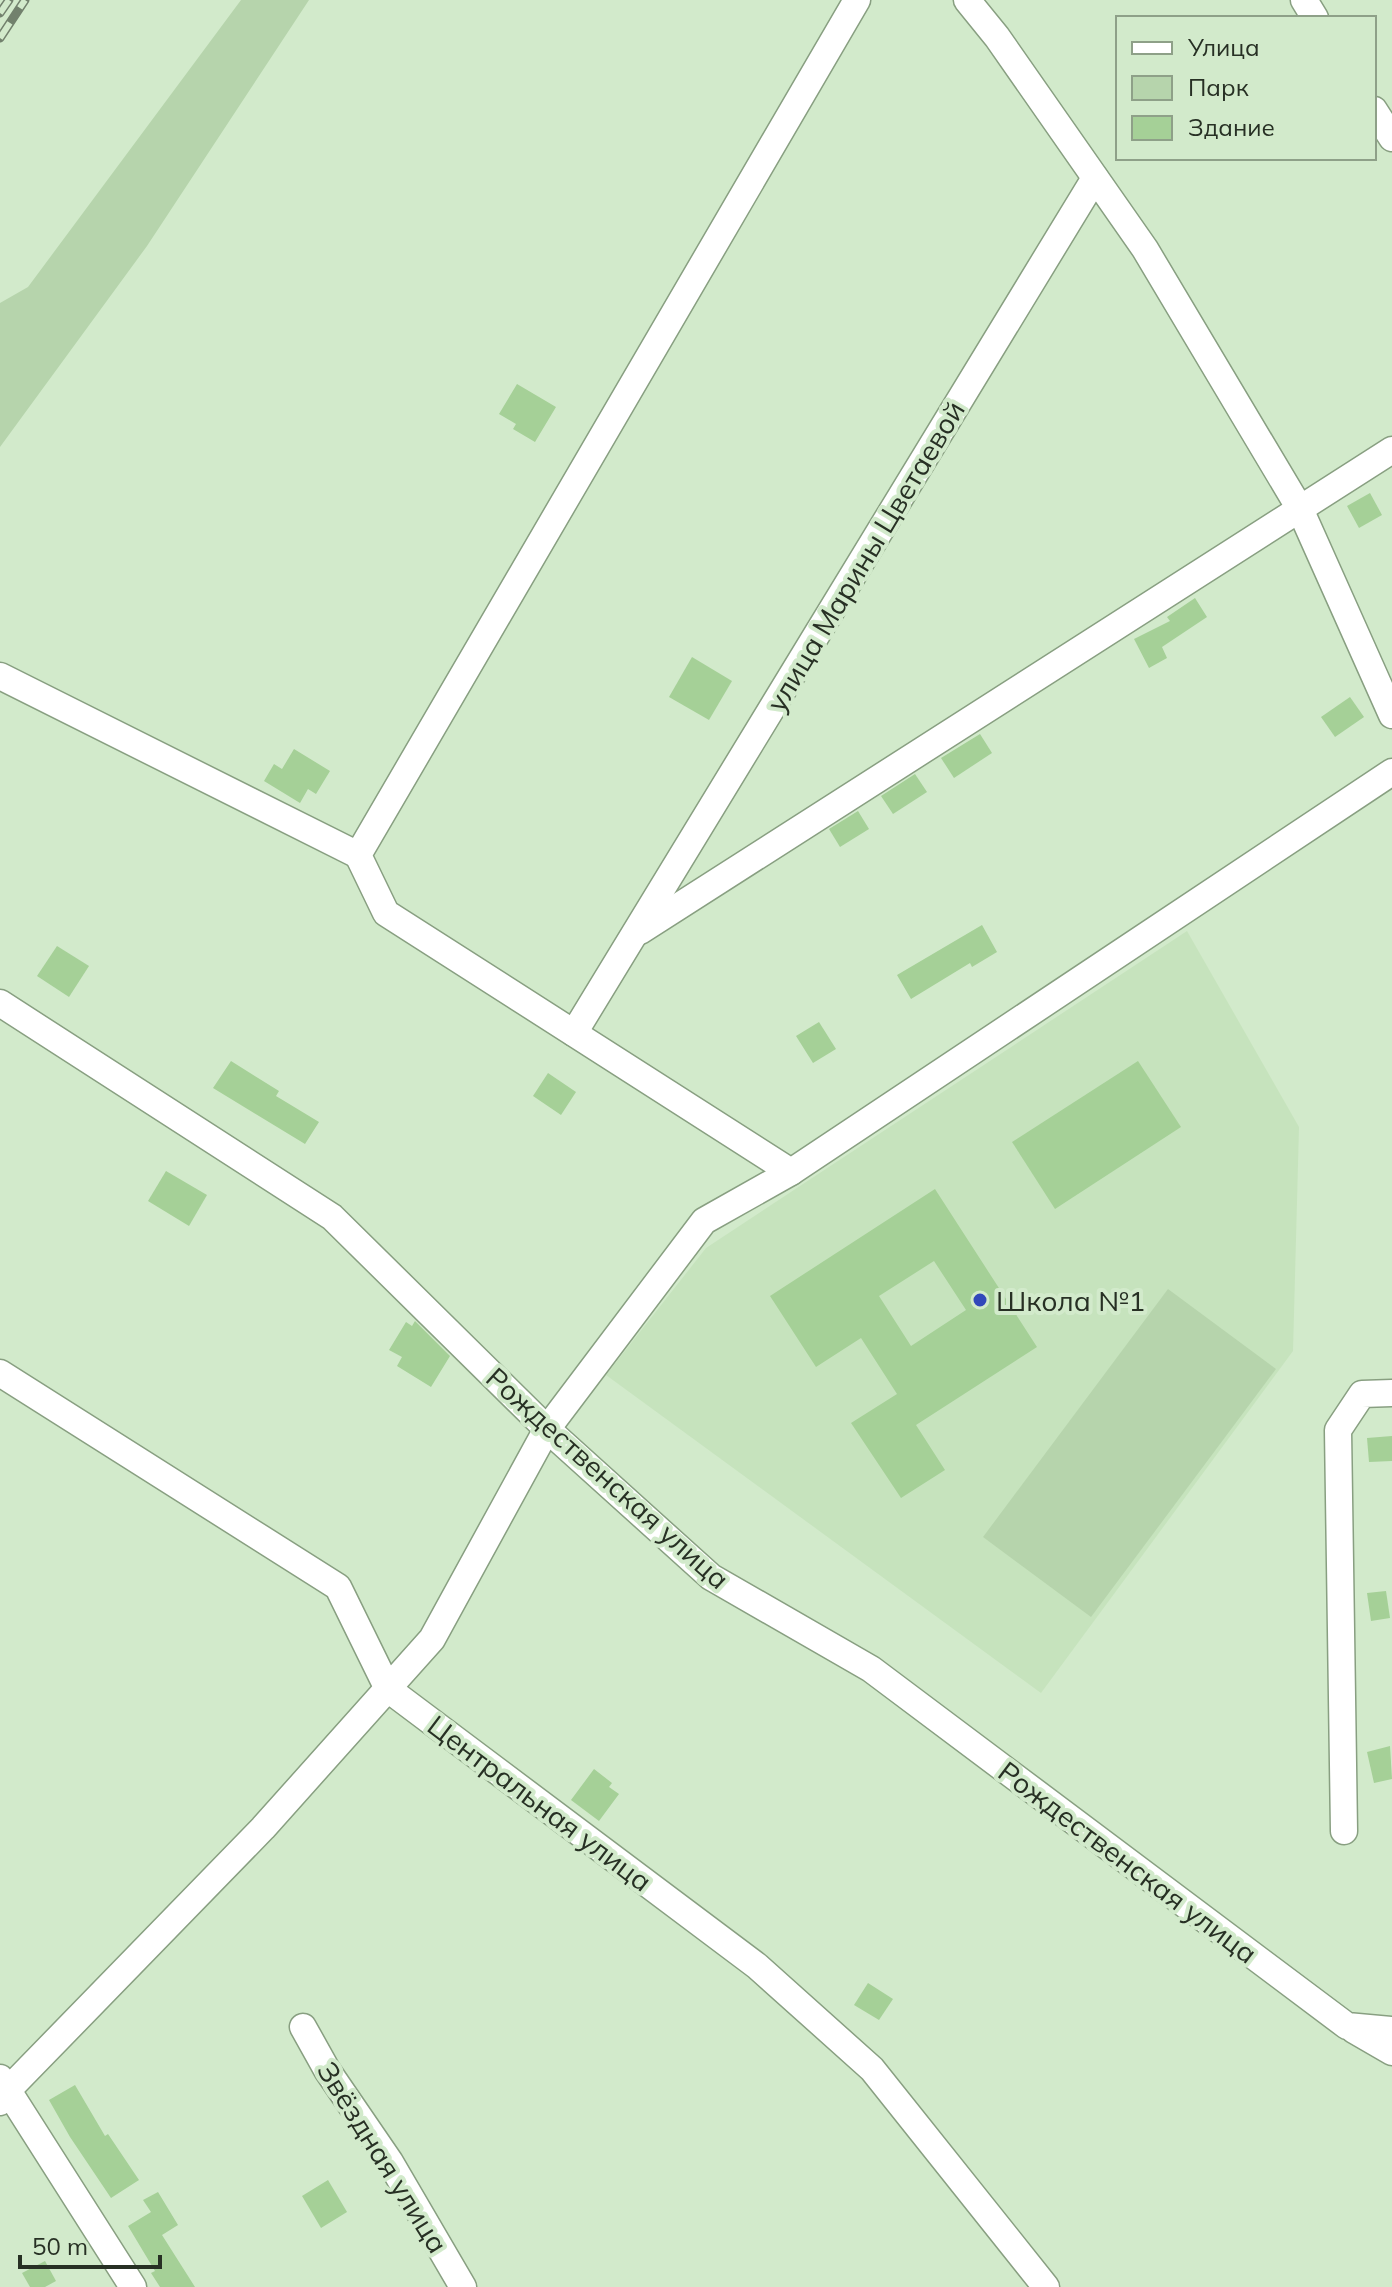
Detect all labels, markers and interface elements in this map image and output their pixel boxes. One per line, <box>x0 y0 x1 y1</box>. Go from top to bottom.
legend <box>1116 16 1376 160</box>
text: Улица <box>1187 32 1260 62</box>
text: Парк <box>1188 72 1249 102</box>
text: Здание <box>1188 112 1275 142</box>
street label: улица Марины Цветаевой <box>758 394 972 718</box>
place label: Школа №1 <box>996 1283 1145 1318</box>
marker: Школа №1 <box>971 1291 989 1309</box>
street label: Рождественская улица <box>479 1360 737 1596</box>
street label: Центральная улица <box>421 1707 659 1899</box>
street label: Рождественская улица <box>992 1753 1264 1971</box>
street label: Звёздная улица <box>310 2055 456 2259</box>
scale bar <box>20 2219 160 2269</box>
text: 50 m <box>32 2231 88 2261</box>

